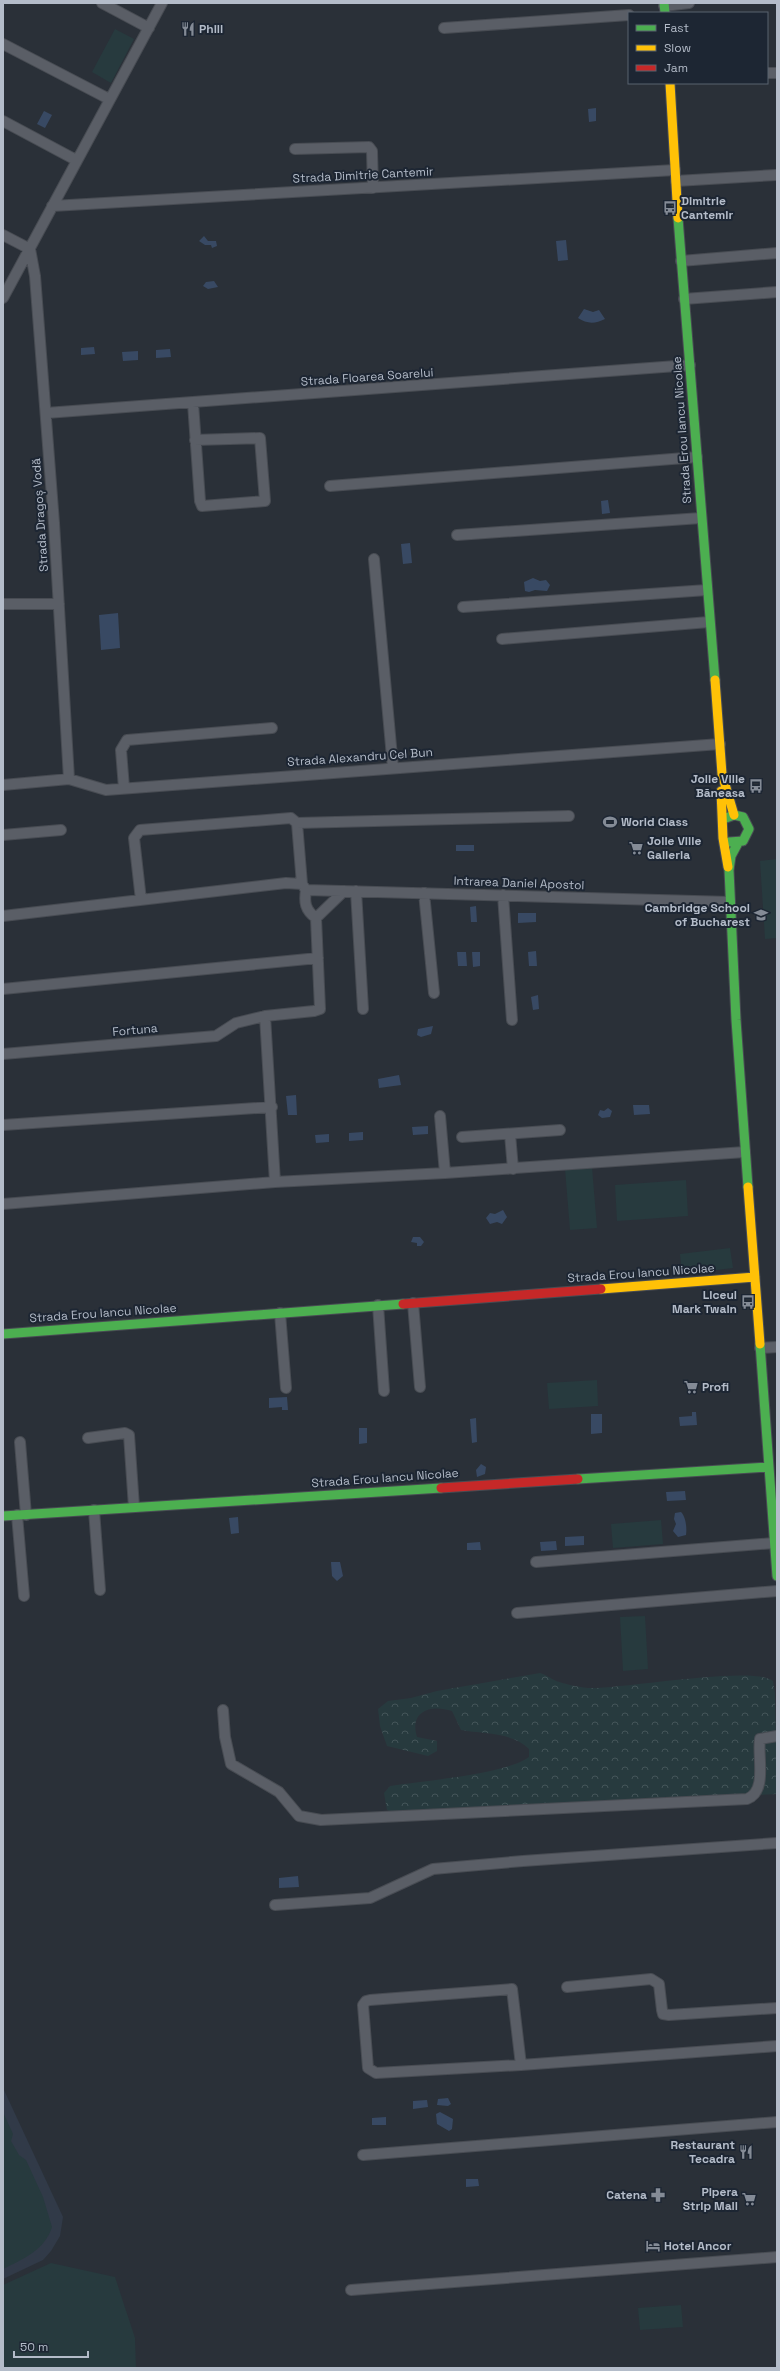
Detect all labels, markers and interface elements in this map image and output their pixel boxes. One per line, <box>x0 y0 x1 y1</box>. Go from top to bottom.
legend <box>628 12 768 84</box>
text: Fast <box>664 20 689 36</box>
restaurant icon: Phill <box>180 21 196 37</box>
place label: Phill <box>199 21 223 37</box>
text: Slow <box>664 40 691 56</box>
text: Jam <box>664 60 688 76</box>
street label: Strada Dimitrie Cantemir <box>292 163 434 187</box>
place label: Dimitrie Cantemir <box>681 193 734 223</box>
bus stop icon: Dimitrie Cantemir <box>662 200 678 216</box>
street label: Strada Erou Iancu Nicolae <box>669 356 695 504</box>
street label: Strada Floarea Soarelui <box>300 364 434 390</box>
street label: Strada Dragoș Vodă <box>28 457 52 572</box>
street label: Strada Alexandru Cel Bun <box>287 744 433 770</box>
place label: Jolie Ville Băneasa <box>691 771 745 801</box>
bus stop icon: Jolie Ville Băneasa <box>748 778 764 794</box>
sports icon: World Class <box>602 814 618 830</box>
place label: World Class <box>621 814 688 830</box>
place label: Jolie Ville Galleria <box>647 833 701 863</box>
supermarket icon: Jolie Ville Galleria <box>628 840 644 856</box>
street label: Intrarea Daniel Apostol <box>453 873 585 893</box>
place label: Cambridge School of Bucharest <box>645 900 750 930</box>
school or university icon: Cambridge School of Bucharest <box>753 907 769 923</box>
street label: Fortuna <box>112 1020 158 1040</box>
street label: Strada Erou Iancu Nicolae <box>567 1260 715 1286</box>
place label: Liceul Mark Twain <box>672 1287 737 1317</box>
bus stop icon: Liceul Mark Twain <box>740 1294 756 1310</box>
street label: Strada Erou Iancu Nicolae <box>29 1300 177 1326</box>
supermarket icon: Profi <box>683 1379 699 1395</box>
place label: Profi <box>702 1379 729 1395</box>
street label: Strada Erou Iancu Nicolae <box>311 1465 459 1491</box>
place label: Restaurant Tecadra <box>670 2137 735 2167</box>
restaurant icon: Restaurant Tecadra <box>738 2144 754 2160</box>
place label: Pipera Strip Mall <box>683 2184 738 2214</box>
place label: Catena <box>606 2187 647 2203</box>
pharmacy icon: Catena <box>650 2187 666 2203</box>
supermarket icon: Pipera Strip Mall <box>741 2191 757 2207</box>
hotel icon: Hotel Ancor <box>645 2238 661 2254</box>
place label: Hotel Ancor <box>664 2238 732 2254</box>
scale bar <box>14 2333 88 2359</box>
text: 50 m <box>20 2339 48 2355</box>

